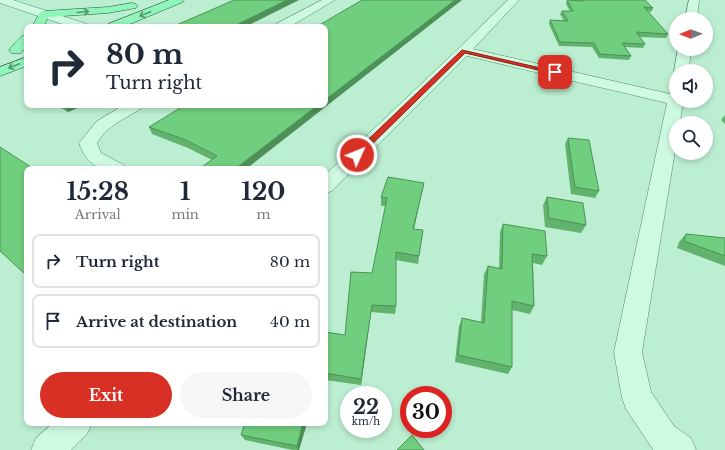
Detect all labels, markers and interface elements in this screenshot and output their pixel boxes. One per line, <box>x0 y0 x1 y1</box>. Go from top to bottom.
one-way arrow <box>76 8 89 15</box>
one-way arrow <box>140 10 152 18</box>
north arrow <box>669 12 713 56</box>
map controls <box>669 12 713 160</box>
text: 80 m <box>106 37 183 72</box>
icon: right <box>40 40 92 92</box>
pin <box>538 55 572 89</box>
icon: arrive <box>544 61 566 83</box>
one-way arrow <box>8 63 20 71</box>
button: sound <box>669 64 713 108</box>
text: Turn right <box>106 72 202 94</box>
button: search <box>669 116 713 160</box>
position arrow <box>336 134 378 176</box>
text: 15:28 <box>67 177 129 206</box>
text: 1 <box>180 177 190 206</box>
text: 120 <box>241 177 286 206</box>
text: Arrival <box>75 206 121 223</box>
text: min <box>171 206 199 223</box>
text: m <box>256 206 270 223</box>
icon: right <box>42 250 64 272</box>
text: Turn right <box>76 252 159 271</box>
text: 80 m <box>270 252 310 271</box>
icon: arrive <box>42 310 64 332</box>
text: Arrive at destination <box>76 312 237 331</box>
text: 40 m <box>270 312 310 331</box>
button: Exit <box>40 372 172 418</box>
button: Share <box>180 372 312 418</box>
speed limit sign: 30 <box>400 386 452 438</box>
text: 22 <box>353 395 379 419</box>
text: km/h <box>352 415 380 428</box>

